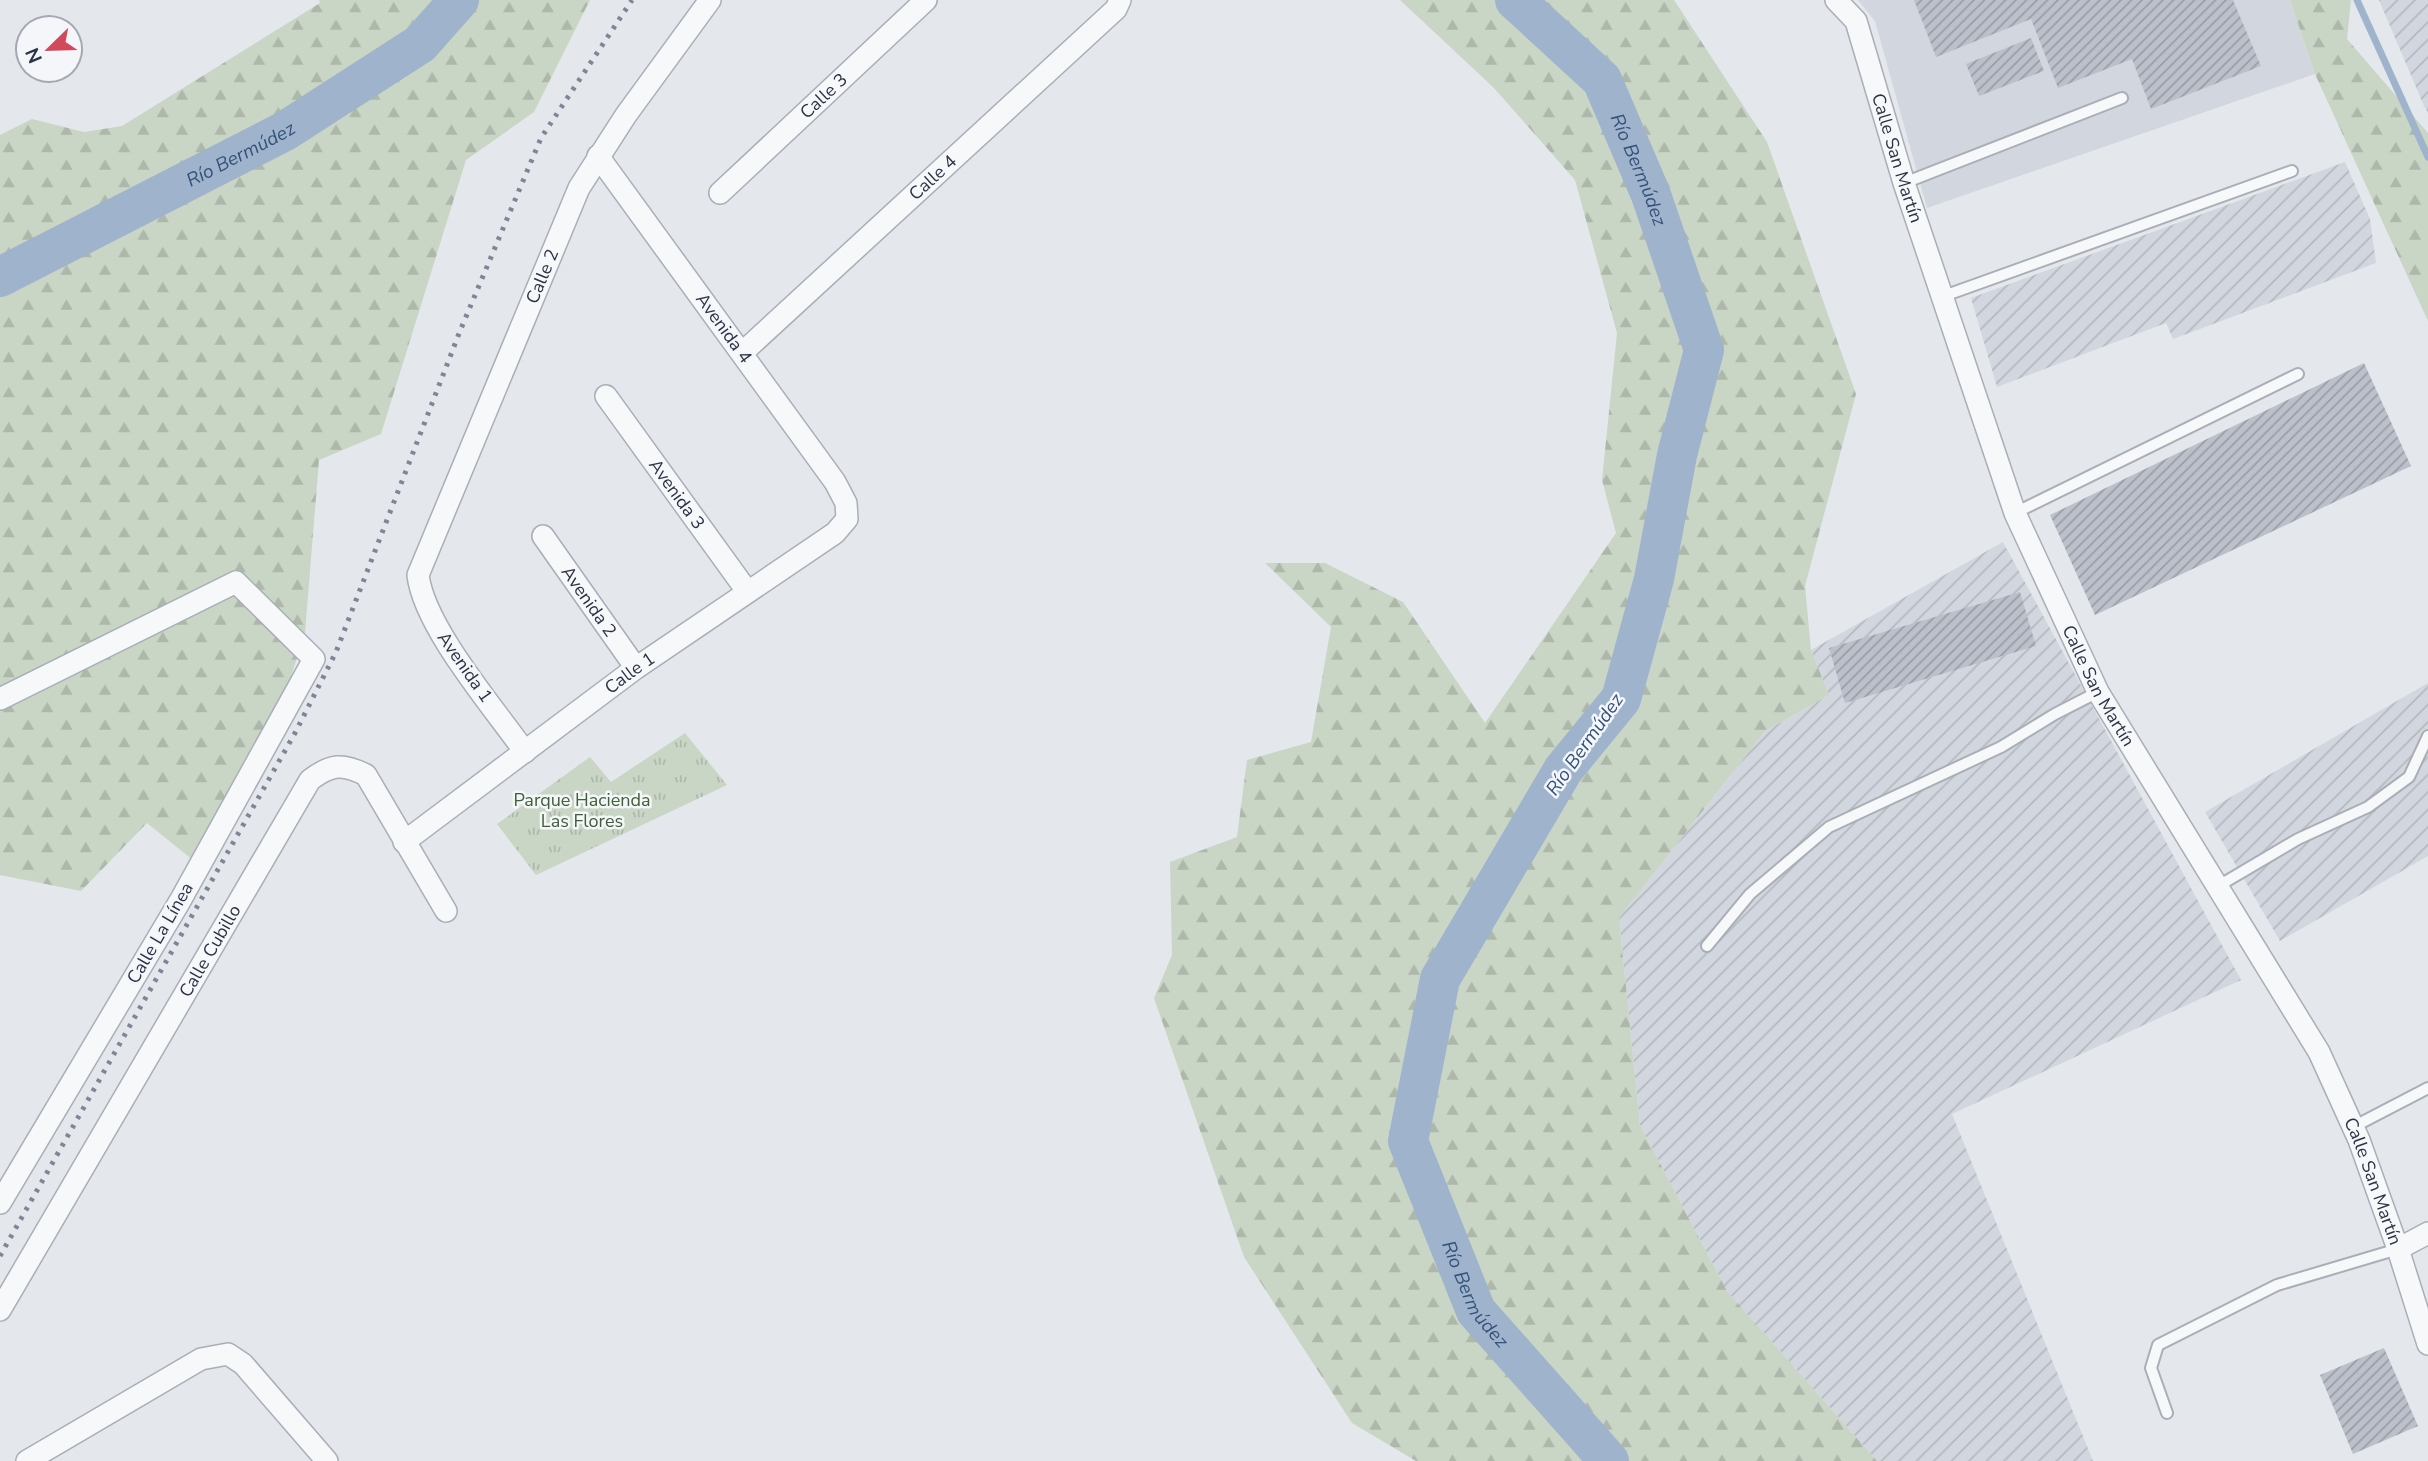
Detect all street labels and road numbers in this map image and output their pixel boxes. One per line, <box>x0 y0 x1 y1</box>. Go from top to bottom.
street label: Calle 3 <box>795 68 853 124</box>
street label: Calle San Martín <box>1866 90 1928 226</box>
street label: Calle 4 <box>904 149 962 206</box>
street label: Calle 2 <box>520 245 564 307</box>
street label: Avenida 4 <box>690 288 758 368</box>
street label: Avenida 3 <box>643 454 710 534</box>
street label: Avenida 2 <box>556 561 622 642</box>
street label: Calle San Martín <box>2057 621 2141 751</box>
street label: Avenida 1 <box>432 627 498 707</box>
street label: Calle 1 <box>600 647 660 699</box>
street label: Calle La Línea <box>121 878 199 988</box>
street label: Calle Cubillo <box>174 900 247 1002</box>
street label: Calle San Martín <box>2338 1113 2408 1248</box>

